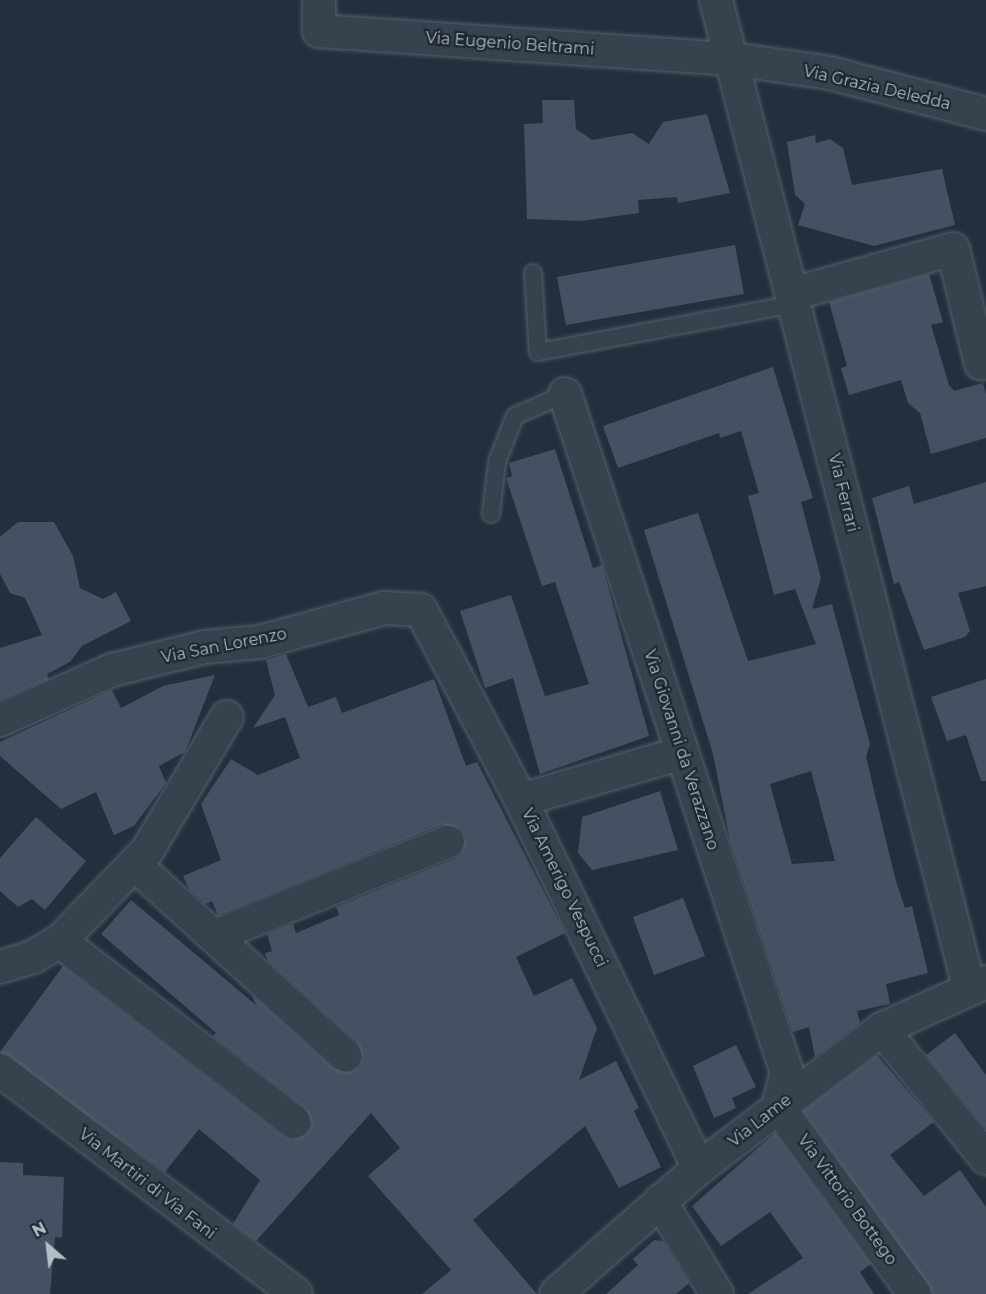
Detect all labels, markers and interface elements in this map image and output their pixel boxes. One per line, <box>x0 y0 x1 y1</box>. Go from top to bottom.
street label: Via Eugenio Beltrami <box>425 29 595 59</box>
street label: Via Grazia Deledda <box>802 62 952 114</box>
street label: Via Ferrari <box>824 452 862 534</box>
street label: Via San Lorenzo <box>160 624 288 668</box>
street label: Via Giovanni da Verazzano <box>640 647 722 853</box>
street label: Via Amerigo Vespucci <box>517 806 611 970</box>
street label: Via Lame <box>725 1091 795 1151</box>
street label: Via Martiri di Via Fani <box>75 1125 219 1243</box>
street label: Via Vittorio Bottego <box>793 1131 901 1269</box>
north arrow <box>18 1216 78 1276</box>
text: N <box>29 1218 49 1241</box>

